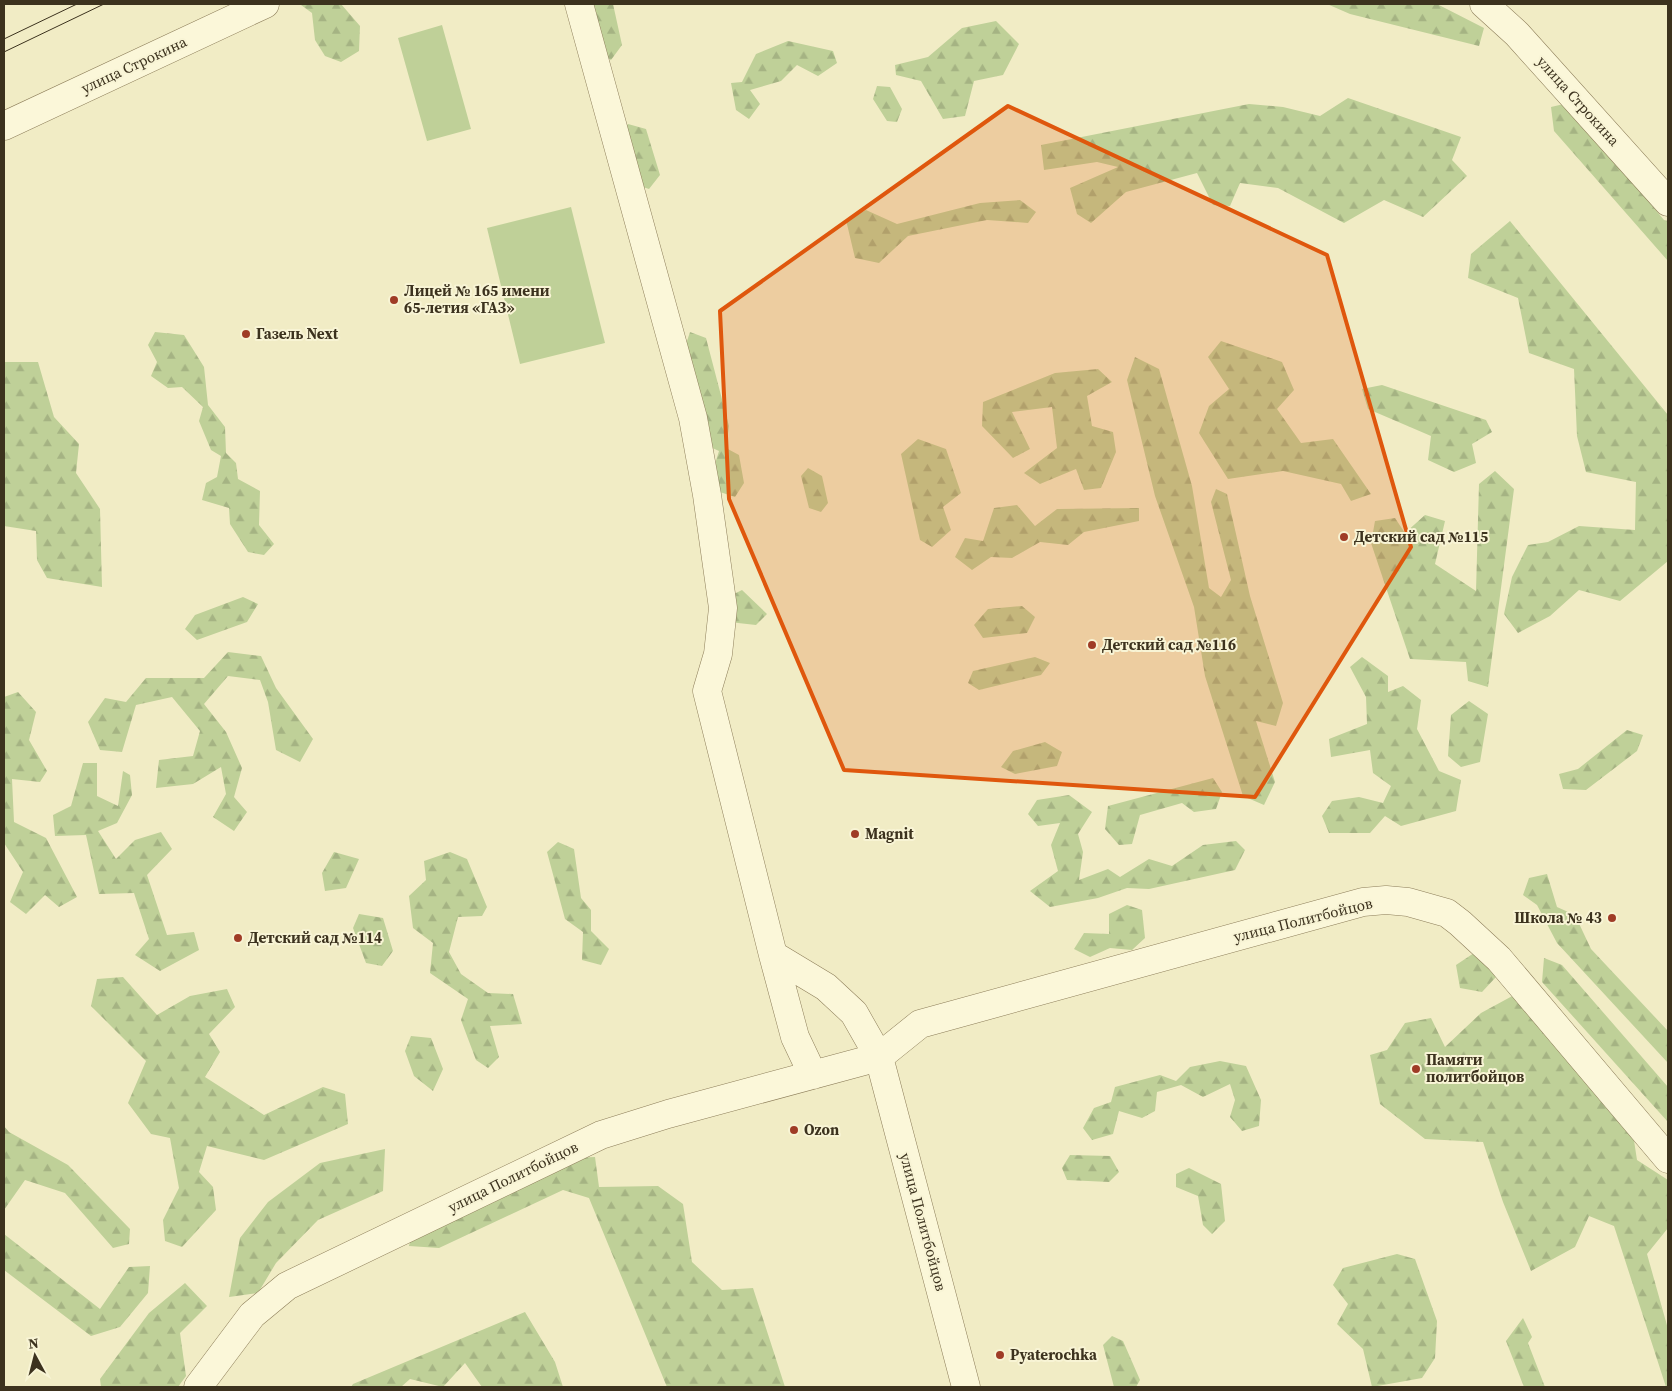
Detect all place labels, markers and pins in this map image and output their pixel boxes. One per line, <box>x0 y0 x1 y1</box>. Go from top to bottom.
place label: Лицей № 165 имени 65-летия «ГАЗ» <box>404 280 550 318</box>
marker: Лицей № 165 имени 65-летия «ГАЗ» <box>388 294 400 306</box>
place label: Газель Next <box>256 323 339 344</box>
marker: Газель Next <box>240 328 252 340</box>
place label: Детский сад №115 <box>1354 526 1488 547</box>
marker: Детский сад №115 <box>1338 531 1350 543</box>
place label: Детский сад №116 <box>1102 634 1236 655</box>
marker: Детский сад №116 <box>1086 639 1098 651</box>
place label: Magnit <box>865 823 914 844</box>
marker: Magnit <box>849 828 861 840</box>
place label: Школа № 43 <box>1514 907 1602 928</box>
marker: Школа № 43 <box>1606 912 1618 924</box>
place label: Детский сад №114 <box>248 927 382 948</box>
marker: Детский сад №114 <box>232 932 244 944</box>
place label: Памяти политбойцов <box>1426 1049 1524 1087</box>
marker: Памяти политбойцов <box>1410 1063 1422 1075</box>
place label: Ozon <box>804 1119 839 1140</box>
marker: Ozon <box>788 1124 800 1136</box>
place label: Pyaterochka <box>1010 1344 1098 1365</box>
marker: Pyaterochka <box>994 1349 1006 1361</box>

